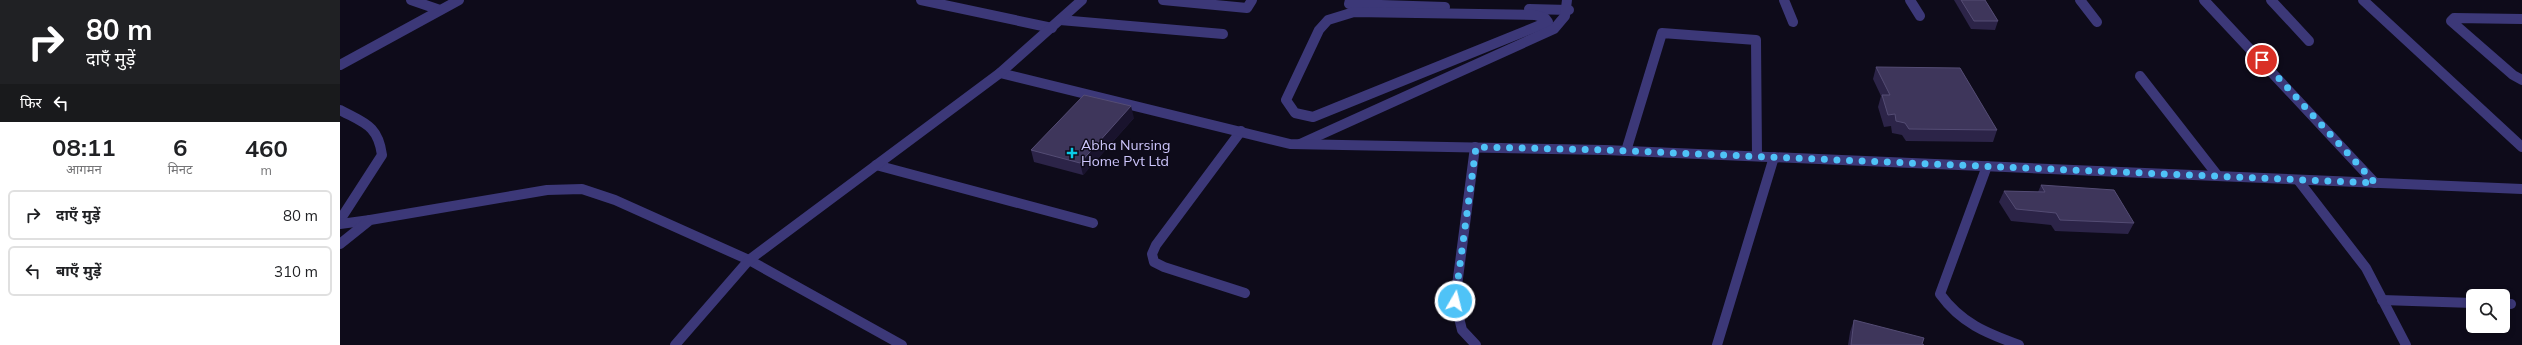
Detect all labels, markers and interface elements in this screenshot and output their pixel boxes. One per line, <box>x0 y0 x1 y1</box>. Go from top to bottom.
text: 80 m <box>86 12 152 47</box>
icon: right <box>20 16 72 68</box>
pin <box>2245 43 2279 77</box>
text: दाएँ मुड़ें <box>86 47 135 70</box>
icon: arrive <box>2251 49 2273 71</box>
icon: left <box>50 92 72 114</box>
text: फिर <box>20 93 42 112</box>
text: 08:11 <box>52 132 116 162</box>
text: 6 <box>173 132 187 162</box>
text: 460 <box>245 133 288 163</box>
place label: Abha Nursing Home Pvt Ltd <box>1081 136 1170 170</box>
marker: Abha Nursing Home Pvt Ltd <box>1066 147 1078 159</box>
text: आगमन <box>66 161 102 177</box>
text: मिनट <box>168 161 193 177</box>
text: m <box>261 162 272 178</box>
icon: right <box>22 204 44 226</box>
text: दाएँ मुड़ें <box>56 205 100 224</box>
text: 80 m <box>283 206 318 225</box>
icon: left <box>22 260 44 282</box>
text: बाएँ मुड़ें <box>56 261 101 280</box>
text: 310 m <box>274 262 318 281</box>
position arrow <box>1434 280 1476 322</box>
map controls <box>2466 289 2510 333</box>
button: search <box>2466 289 2510 333</box>

